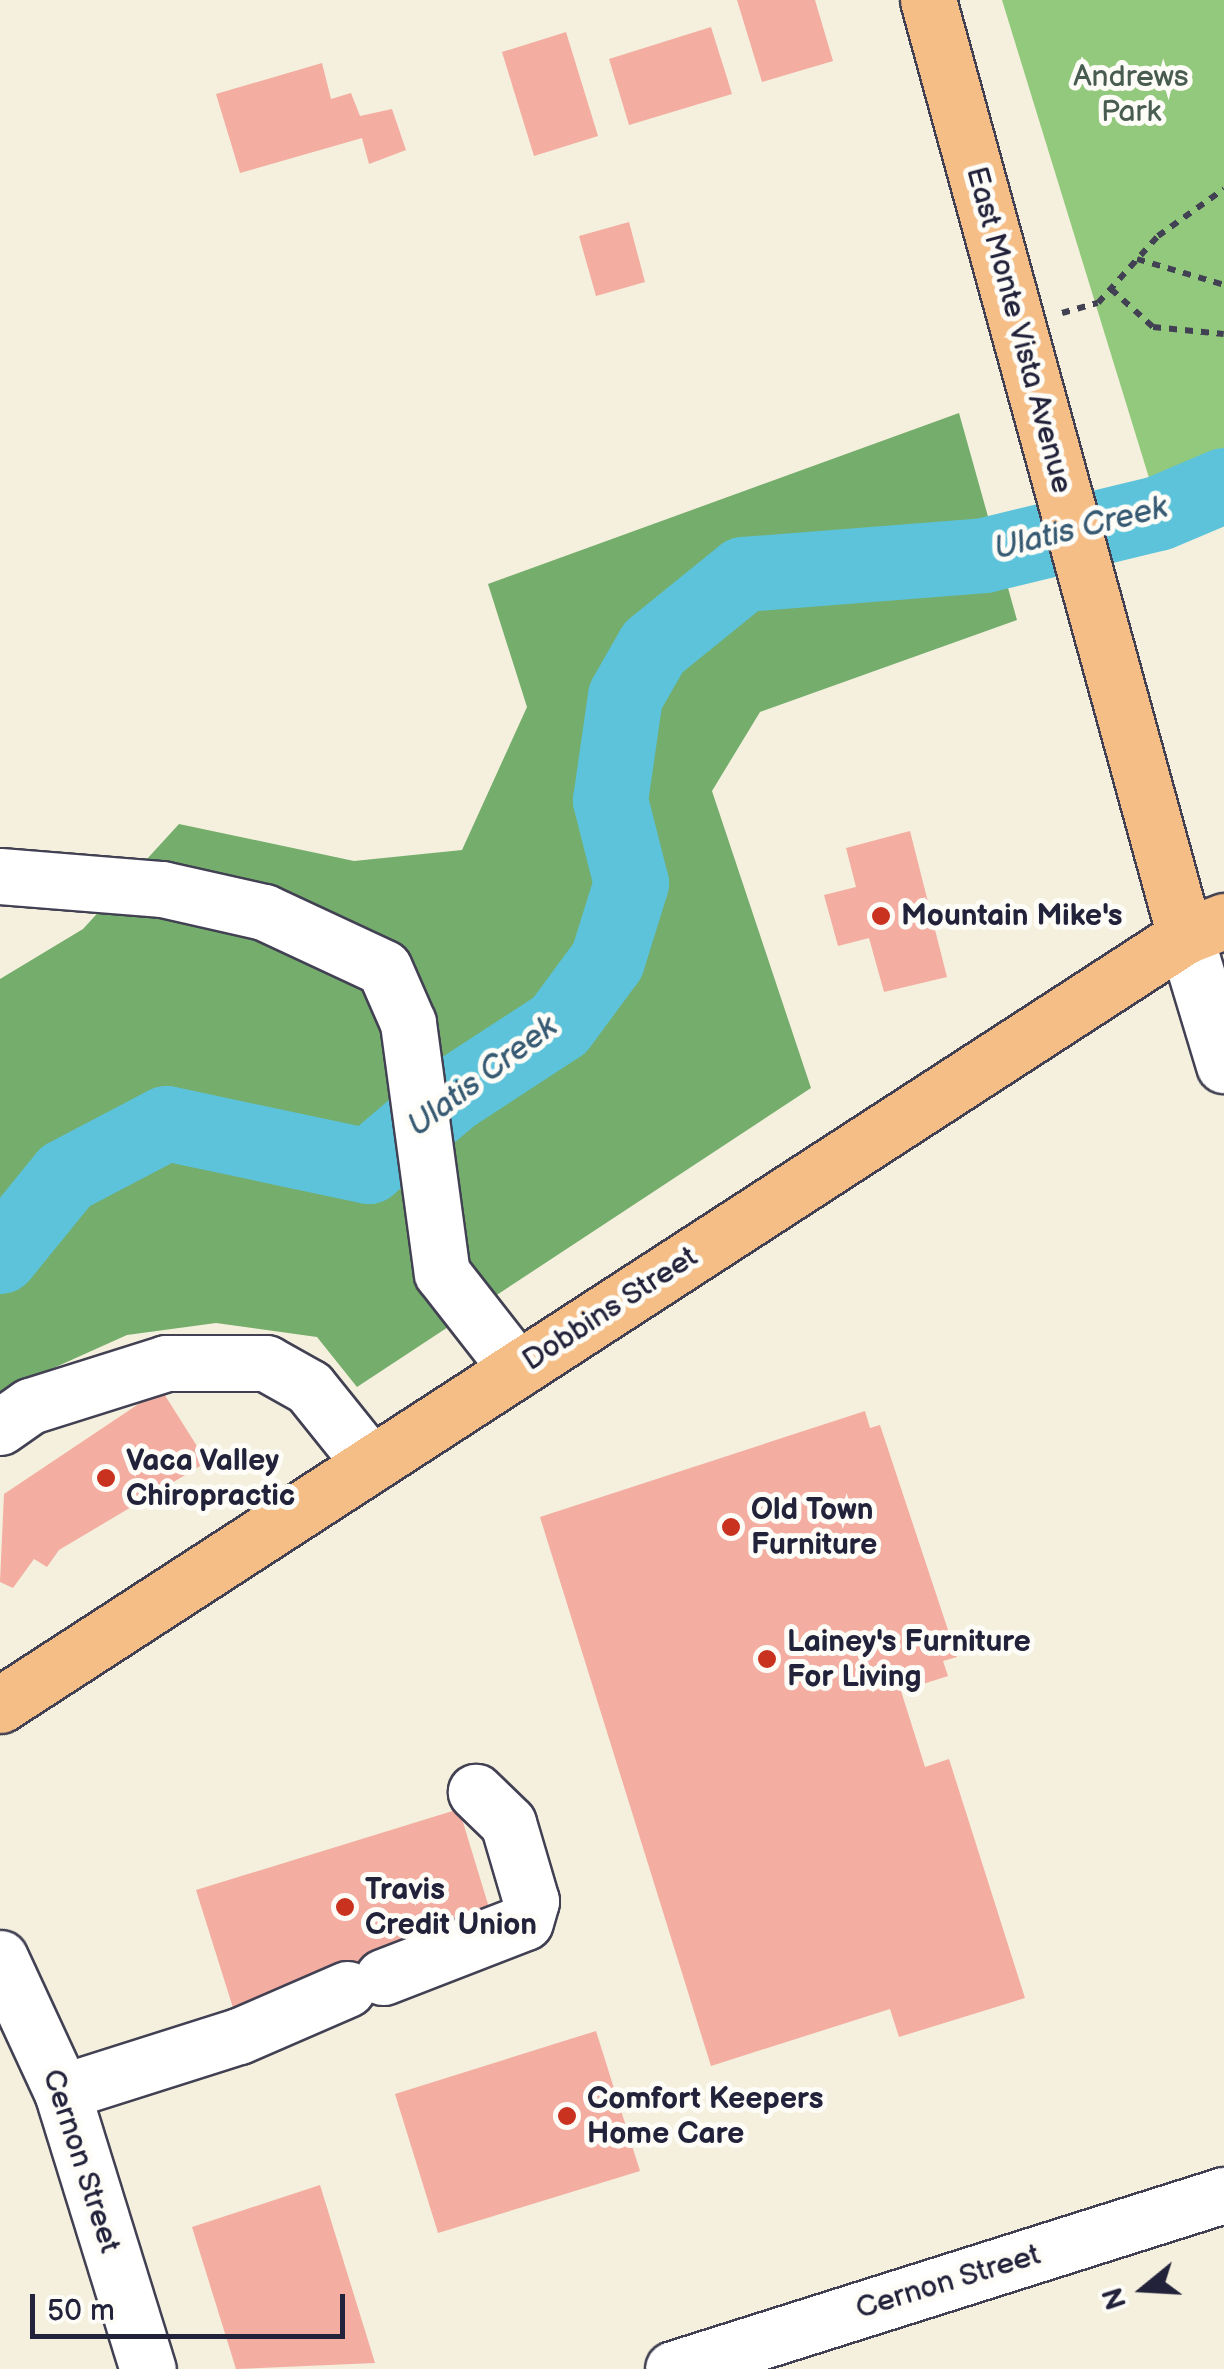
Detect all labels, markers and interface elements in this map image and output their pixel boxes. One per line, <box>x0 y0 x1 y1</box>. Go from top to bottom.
park label: Andrews Park <box>1073 59 1189 130</box>
street label: East Monte Vista Avenue <box>958 162 1080 498</box>
water label: Ulatis Creek <box>990 489 1172 569</box>
place label: Mountain Mike's <box>901 898 1122 934</box>
marker: Mountain Mike's <box>870 905 892 927</box>
water label: Ulatis Creek <box>401 1008 565 1146</box>
street label: Dobbins Street <box>516 1239 704 1379</box>
place label: Vaca Valley Chiropractic <box>126 1443 295 1514</box>
marker: Vaca Valley Chiropractic <box>95 1467 117 1489</box>
place label: Old Town Furniture <box>751 1492 877 1562</box>
marker: Old Town Furniture <box>720 1516 742 1538</box>
place label: Lainey's Furniture For Living <box>787 1624 1031 1694</box>
marker: Lainey's Furniture For Living <box>756 1648 778 1670</box>
place label: Travis Credit Union <box>365 1872 537 1942</box>
marker: Travis Credit Union <box>334 1896 356 1918</box>
street label: Cernon Street <box>34 2064 128 2258</box>
place label: Comfort Keepers Home Care <box>587 2081 824 2152</box>
marker: Comfort Keepers Home Care <box>556 2105 578 2127</box>
street label: Cernon Street <box>851 2237 1045 2327</box>
north arrow <box>1094 2239 1194 2339</box>
scale bar <box>35 2274 350 2336</box>
text: N <box>1096 2283 1134 2314</box>
text: 50 m <box>47 2293 115 2329</box>

